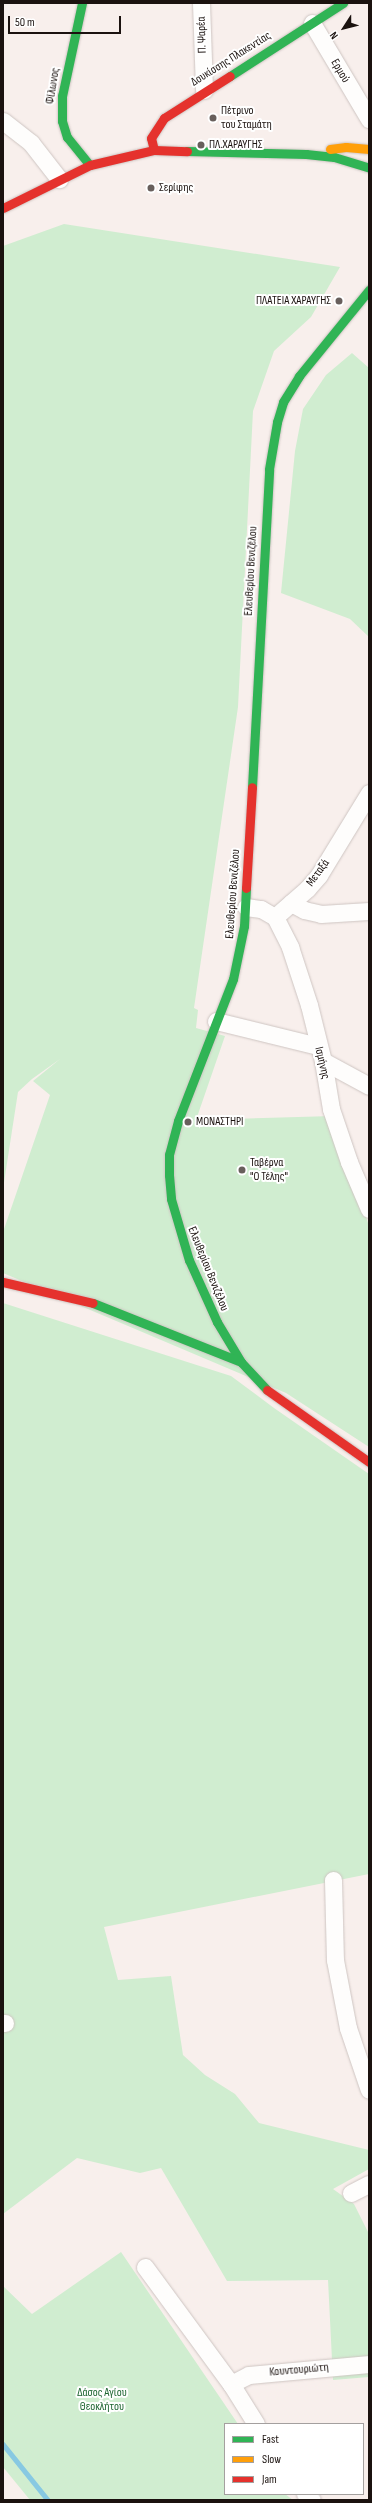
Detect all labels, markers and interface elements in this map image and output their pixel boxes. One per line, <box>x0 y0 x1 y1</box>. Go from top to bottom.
scale bar <box>10 8 123 34</box>
north arrow <box>324 8 364 48</box>
text: 50 m <box>15 15 35 30</box>
street label: Π. Ψαρέα <box>194 16 210 54</box>
street label: Δουκίσσης Πλακεντίας <box>188 29 274 89</box>
text: N <box>327 29 341 42</box>
street label: Ερμού <box>327 57 353 85</box>
street label: Φίλωνος <box>43 67 63 105</box>
place label: Πέτρινο του Σταμάτη <box>221 104 272 132</box>
marker: Πέτρινο του Σταμάτη <box>208 113 218 123</box>
place label: ΠΛ.ΧΑΡΑΥΓΗΣ <box>209 138 262 152</box>
marker: ΠΛ.ΧΑΡΑΥΓΗΣ <box>196 140 206 150</box>
place label: Σερίφης <box>159 181 193 195</box>
marker: Σερίφης <box>146 183 156 193</box>
place label: ΠΛΑΤΕΙΑ ΧΑΡΑΥΓΗΣ <box>256 294 331 308</box>
marker: ΠΛΑΤΕΙΑ ΧΑΡΑΥΓΗΣ <box>334 296 344 306</box>
street label: Ελευθερίου Βενιζέλου <box>241 526 261 616</box>
street label: Ελευθερίου Βενιζέλου <box>223 849 243 939</box>
street label: Μεταξά <box>303 857 333 889</box>
street label: Ισμήνης <box>311 1045 333 1081</box>
place label: ΜΟΝΑΣΤΗΡΙ <box>196 1115 243 1129</box>
marker: ΜΟΝΑΣΤΗΡΙ <box>183 1117 193 1127</box>
place label: Ταβέρνα "Ο Τέλης" <box>250 1156 288 1184</box>
marker: Ταβέρνα "Ο Τέλης" <box>237 1165 247 1175</box>
street label: Ελευθερίου Βενιζέλου <box>185 1225 231 1313</box>
street label: Κουντουριώτη <box>269 2360 329 2380</box>
park label: Δάσος Αγίου Θεοκλήτου <box>77 2386 127 2414</box>
legend <box>224 2423 364 2495</box>
text: Fast <box>262 2432 279 2447</box>
text: Slow <box>262 2452 281 2467</box>
text: Jam <box>262 2472 277 2487</box>

